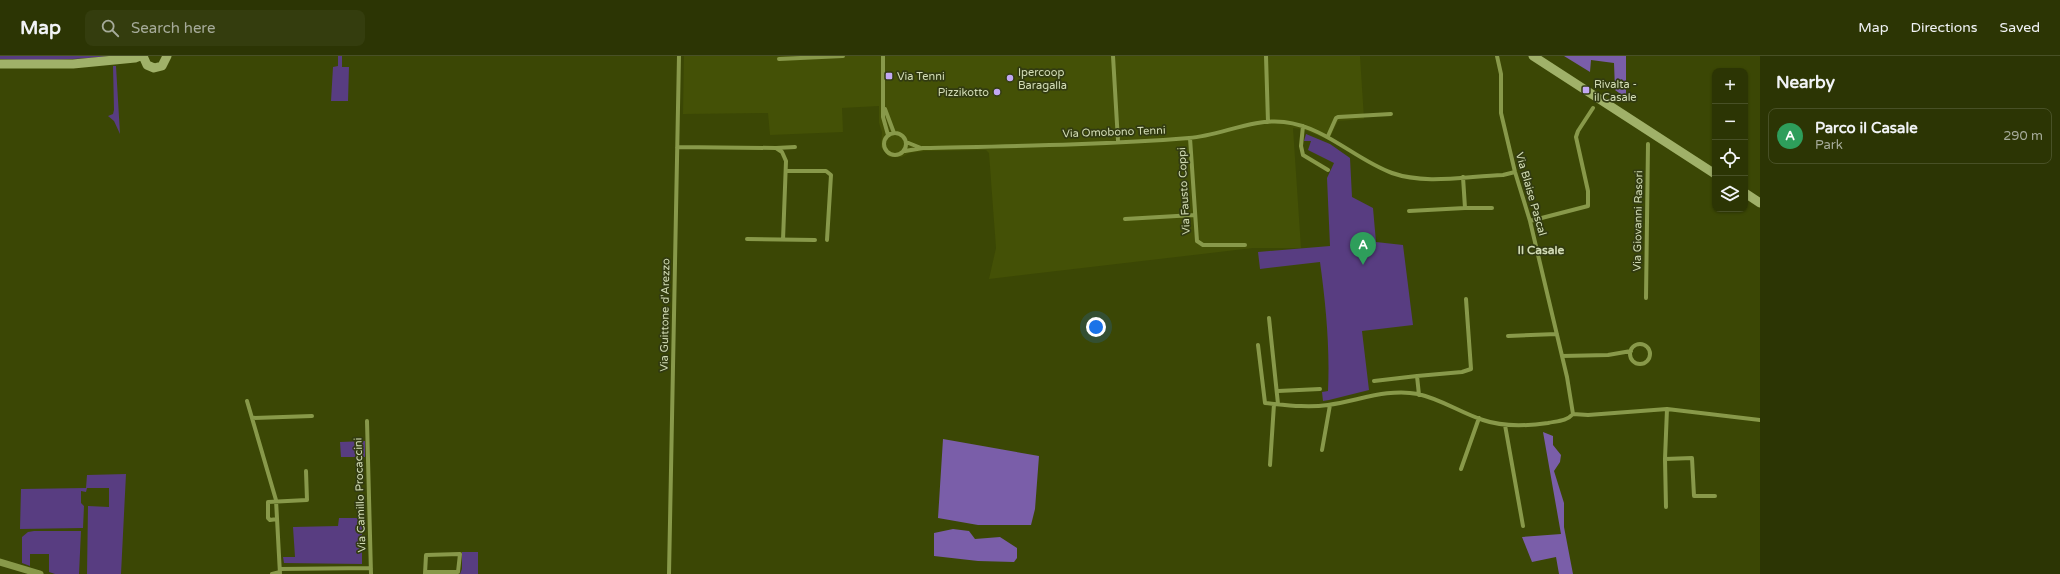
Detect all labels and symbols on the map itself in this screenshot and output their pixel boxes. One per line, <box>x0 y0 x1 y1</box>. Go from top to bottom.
place label: Ipercoop Baragalla <box>1018 66 1067 92</box>
place label: Via Tenni <box>897 70 945 83</box>
marker: Via Tenni <box>884 71 894 81</box>
marker: Ipercoop Baragalla <box>1005 73 1015 83</box>
place label: Rivalta - il Casale <box>1594 78 1637 104</box>
marker: Rivalta - il Casale <box>1581 85 1591 95</box>
place label: Pizzikotto <box>938 86 989 99</box>
marker: Pizzikotto <box>992 87 1002 97</box>
street label: Via Omobono Tenni <box>1062 124 1166 140</box>
street label: Via Fausto Coppi <box>1175 147 1193 235</box>
street label: Via Blaise Pascal <box>1513 151 1549 237</box>
street label: Via Giovanni Rasori <box>1631 170 1645 272</box>
pin: A <box>1350 232 1376 265</box>
district label: Il Casale <box>1518 243 1565 257</box>
street label: Via Guittone d'Arezzo <box>658 258 672 372</box>
your location <box>1086 317 1106 337</box>
street label: Via Camillo Procaccini <box>351 437 369 553</box>

